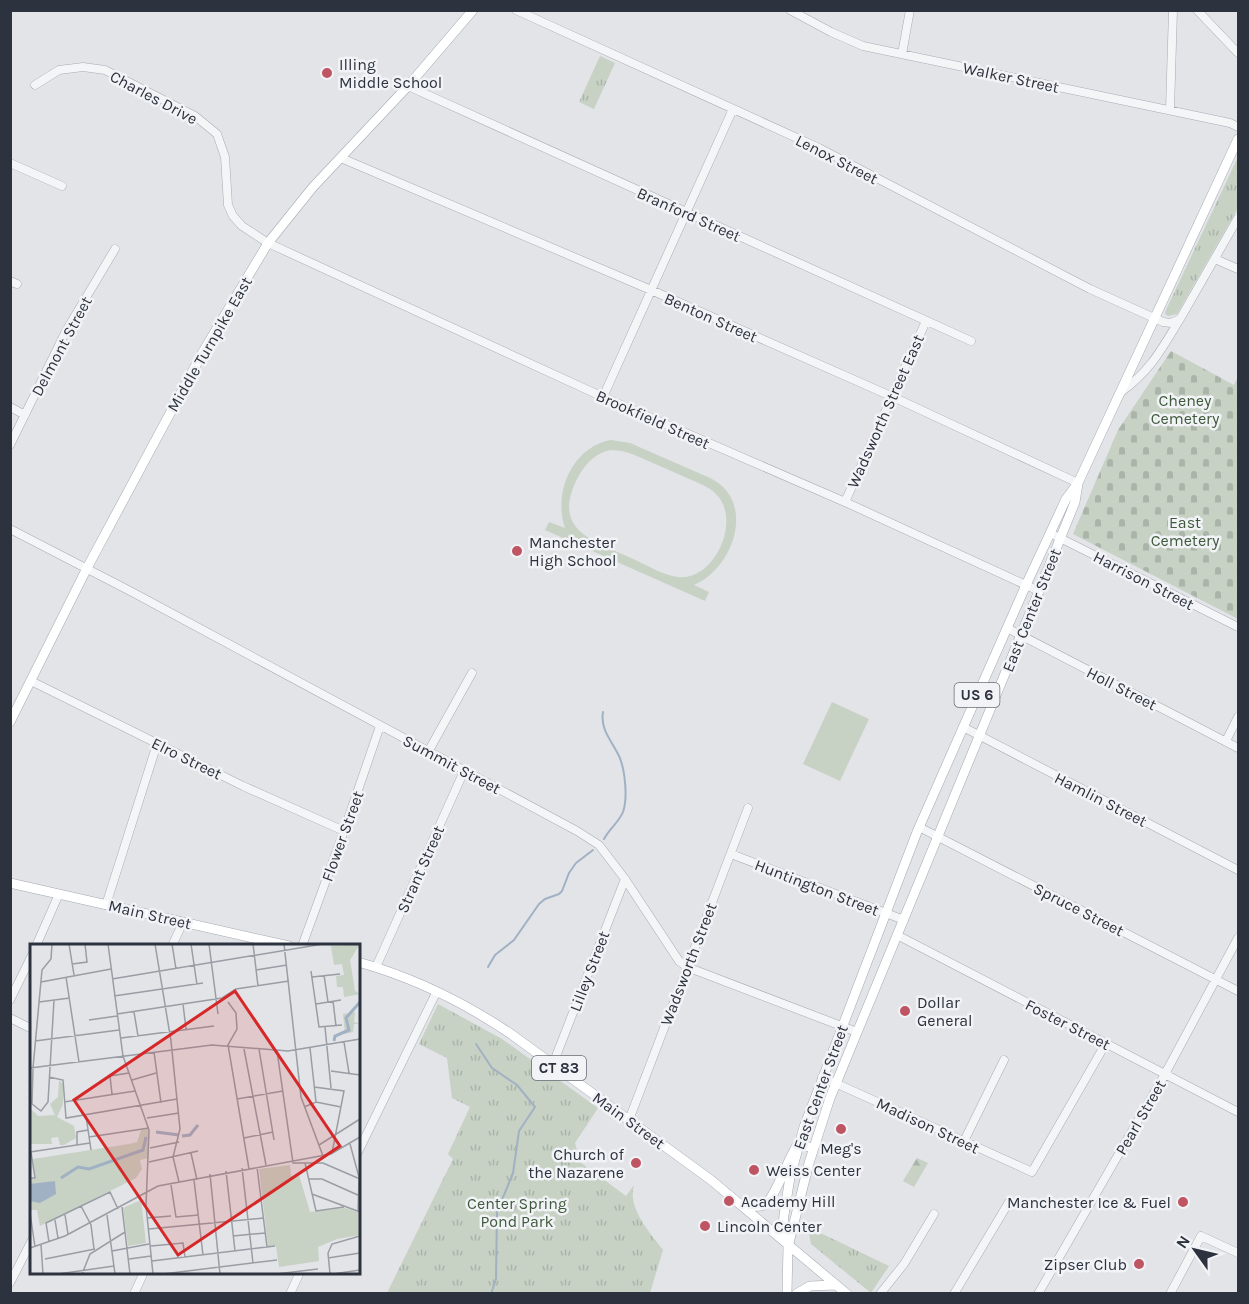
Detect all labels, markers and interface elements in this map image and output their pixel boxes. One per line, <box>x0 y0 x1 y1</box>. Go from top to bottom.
place label: Illing Middle School <box>339 55 442 92</box>
street label: Walker Street <box>961 58 1061 97</box>
street label: Charles Drive <box>107 66 201 128</box>
marker: Illing Middle School <box>320 66 334 80</box>
street label: Lenox Street <box>792 131 881 188</box>
street label: Branford Street <box>634 183 744 246</box>
street label: Middle Turnpike East <box>163 273 256 415</box>
street label: Benton Street <box>661 288 760 346</box>
street label: Delmont Street <box>27 293 96 399</box>
street label: Wadsworth Street East <box>843 332 928 491</box>
street label: Brookfield Street <box>593 386 713 453</box>
park label: Cheney Cemetery <box>1151 391 1220 428</box>
park label: East Cemetery <box>1151 513 1220 550</box>
place label: Manchester High School <box>529 533 617 570</box>
marker: Manchester High School <box>510 544 524 558</box>
street label: East Center Street <box>998 546 1065 675</box>
street label: Harrison Street <box>1090 547 1197 614</box>
street label: Holl Street <box>1084 663 1160 714</box>
road number: US 6 <box>954 683 1000 707</box>
street label: Summit Street <box>400 731 504 798</box>
street label: Elro Street <box>149 733 225 784</box>
street label: Hamlin Street <box>1051 768 1150 831</box>
street label: Flower Street <box>317 788 368 884</box>
street label: Strant Street <box>393 823 448 916</box>
street label: Huntington Street <box>752 855 882 920</box>
street label: Spruce Street <box>1030 879 1127 940</box>
street label: Main Street <box>107 896 193 933</box>
street label: Wadsworth Street <box>656 900 721 1028</box>
street label: Lilley Street <box>565 928 613 1014</box>
inset map <box>30 944 360 1274</box>
place label: Dollar General <box>917 993 972 1030</box>
street label: Foster Street <box>1022 995 1113 1054</box>
marker: Dollar General <box>898 1004 912 1018</box>
street label: East Center Street <box>789 1022 852 1152</box>
road number: CT 83 <box>532 1056 586 1080</box>
street label: Pearl Street <box>1111 1076 1170 1158</box>
street label: Main Street <box>589 1088 668 1153</box>
street label: Madison Street <box>873 1093 982 1158</box>
marker: Meg's <box>834 1122 848 1136</box>
place label: Meg's <box>820 1139 862 1158</box>
place label: Church of the Nazarene <box>528 1145 625 1182</box>
marker: Church of the Nazarene <box>629 1156 643 1170</box>
place label: Weiss Center <box>766 1161 861 1180</box>
marker: Weiss Center <box>747 1163 761 1177</box>
place label: Academy Hill <box>741 1192 836 1211</box>
place label: Manchester Ice & Fuel <box>1007 1193 1171 1212</box>
park label: Center Spring Pond Park <box>467 1194 567 1231</box>
marker: Academy Hill <box>722 1194 736 1208</box>
marker: Manchester Ice & Fuel <box>1176 1195 1190 1209</box>
place label: Lincoln Center <box>717 1217 822 1236</box>
marker: Lincoln Center <box>698 1219 712 1233</box>
north arrow <box>1165 1220 1225 1280</box>
text: N <box>1172 1232 1194 1252</box>
place label: Zipser Club <box>1044 1255 1127 1274</box>
marker: Zipser Club <box>1132 1257 1146 1271</box>

